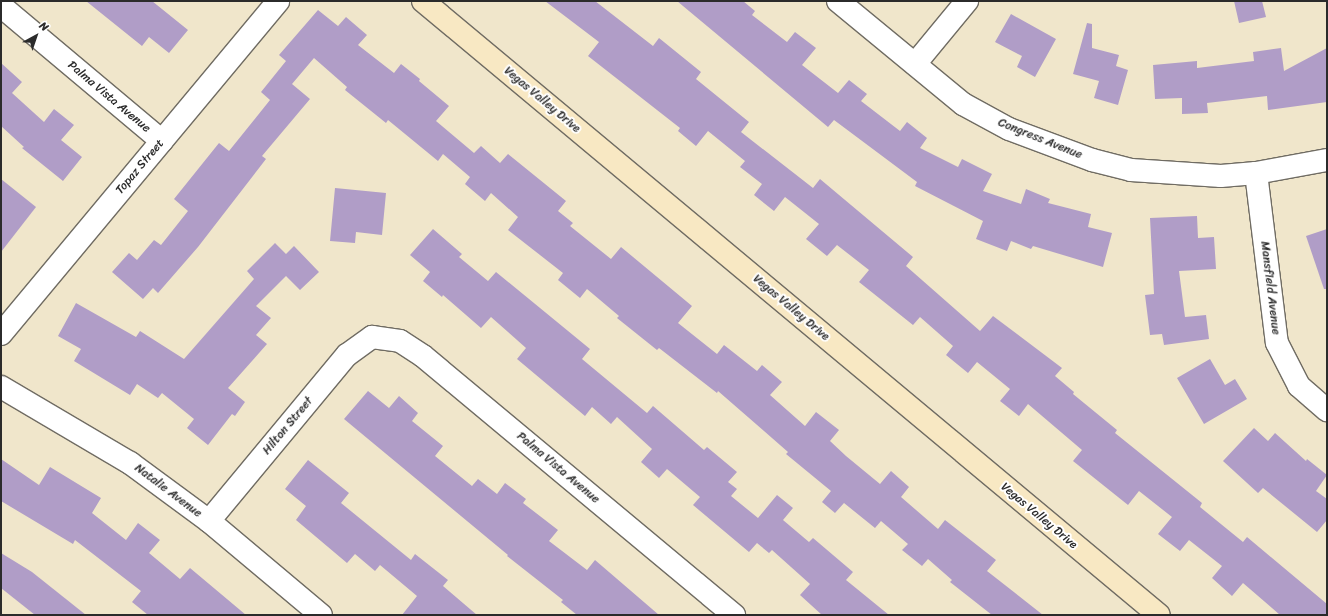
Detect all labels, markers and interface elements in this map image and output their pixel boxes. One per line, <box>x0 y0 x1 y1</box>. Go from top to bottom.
north arrow <box>16 16 56 56</box>
text: N <box>35 17 53 36</box>
street label: Palma Vista Avenue <box>65 58 153 136</box>
street label: Vegas Valley Drive <box>501 64 583 136</box>
street label: Congress Avenue <box>996 116 1084 162</box>
street label: Topaz Street <box>113 136 167 198</box>
street label: Mansfield Avenue <box>1257 240 1283 336</box>
street label: Vegas Valley Drive <box>750 272 832 344</box>
street label: Hilton Street <box>260 394 316 458</box>
street label: Palma Vista Avenue <box>514 429 602 507</box>
street label: Natalie Avenue <box>132 461 204 521</box>
street label: Vegas Valley Drive <box>998 480 1080 552</box>

